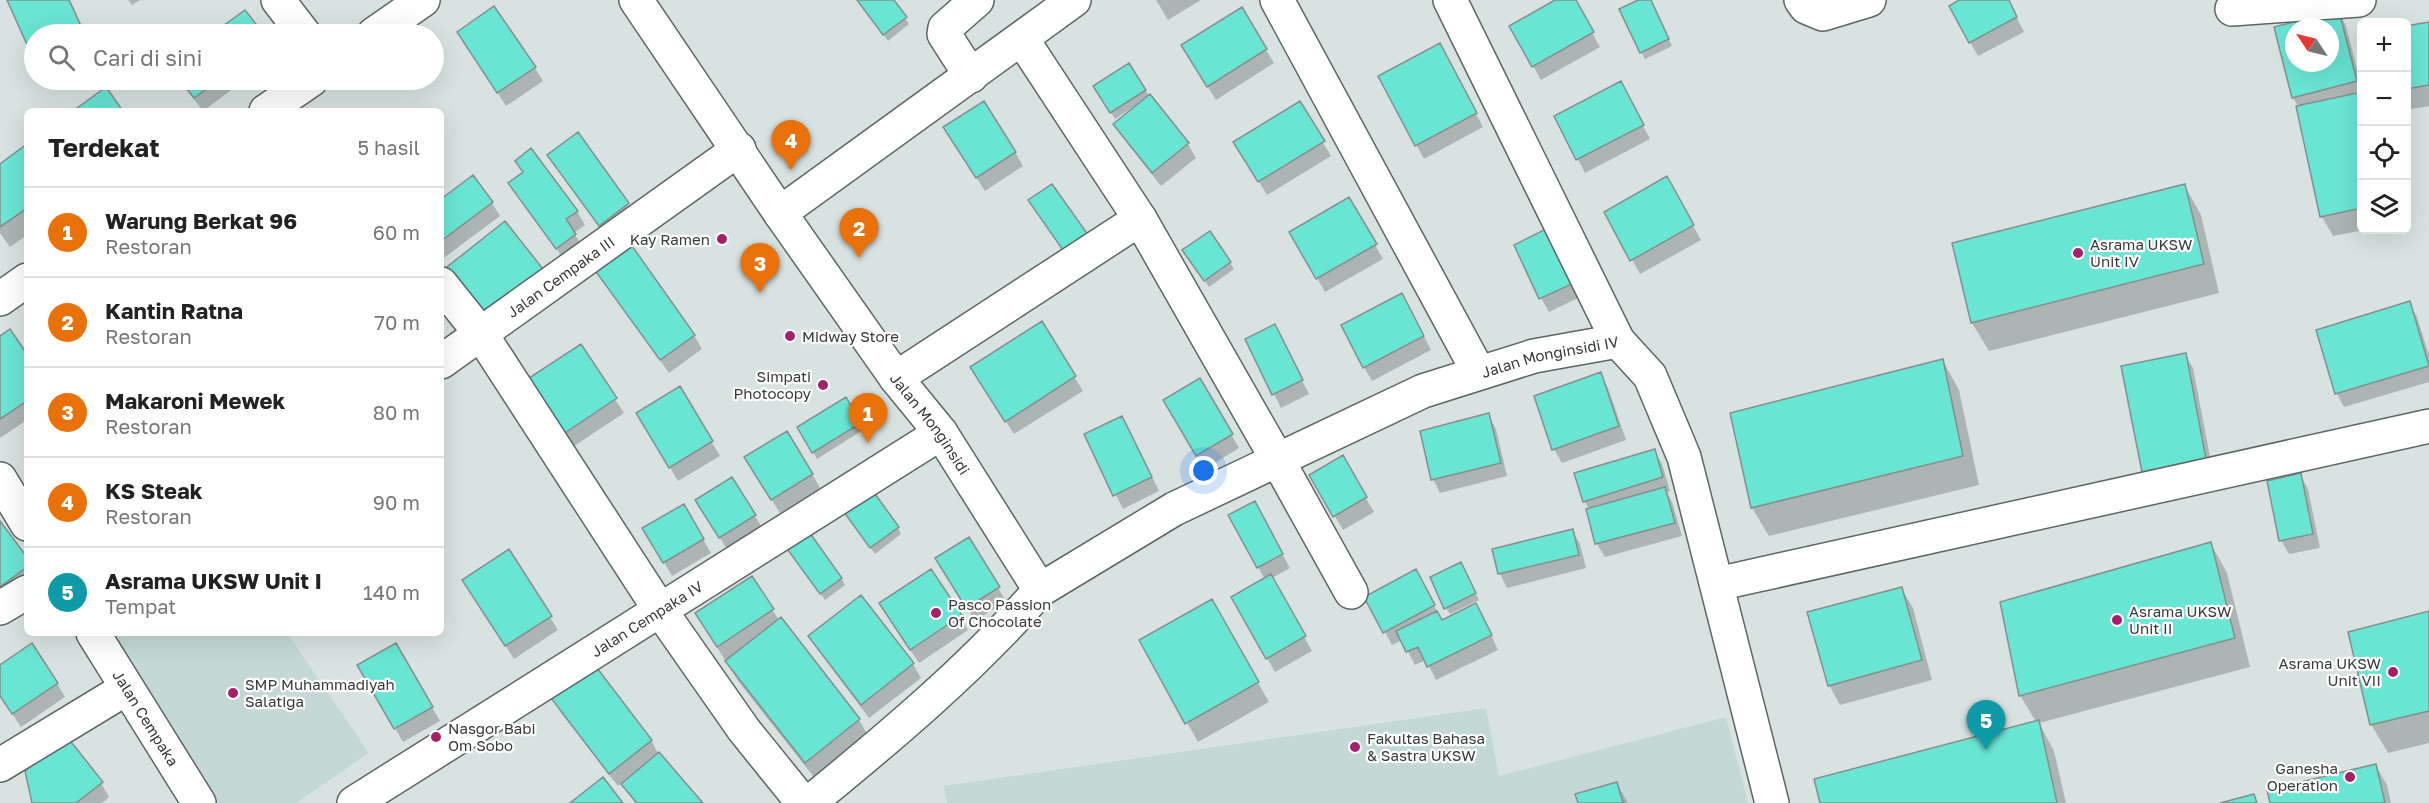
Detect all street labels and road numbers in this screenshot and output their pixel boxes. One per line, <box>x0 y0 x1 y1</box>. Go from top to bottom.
street label: Jalan Cempaka III <box>503 232 618 321</box>
street label: Jalan Monginsidi IV <box>1479 332 1620 381</box>
street label: Jalan Monginsidi <box>887 369 974 478</box>
street label: Jalan Cempaka IV <box>588 577 706 660</box>
street label: Jalan Cempaka <box>109 666 183 769</box>

